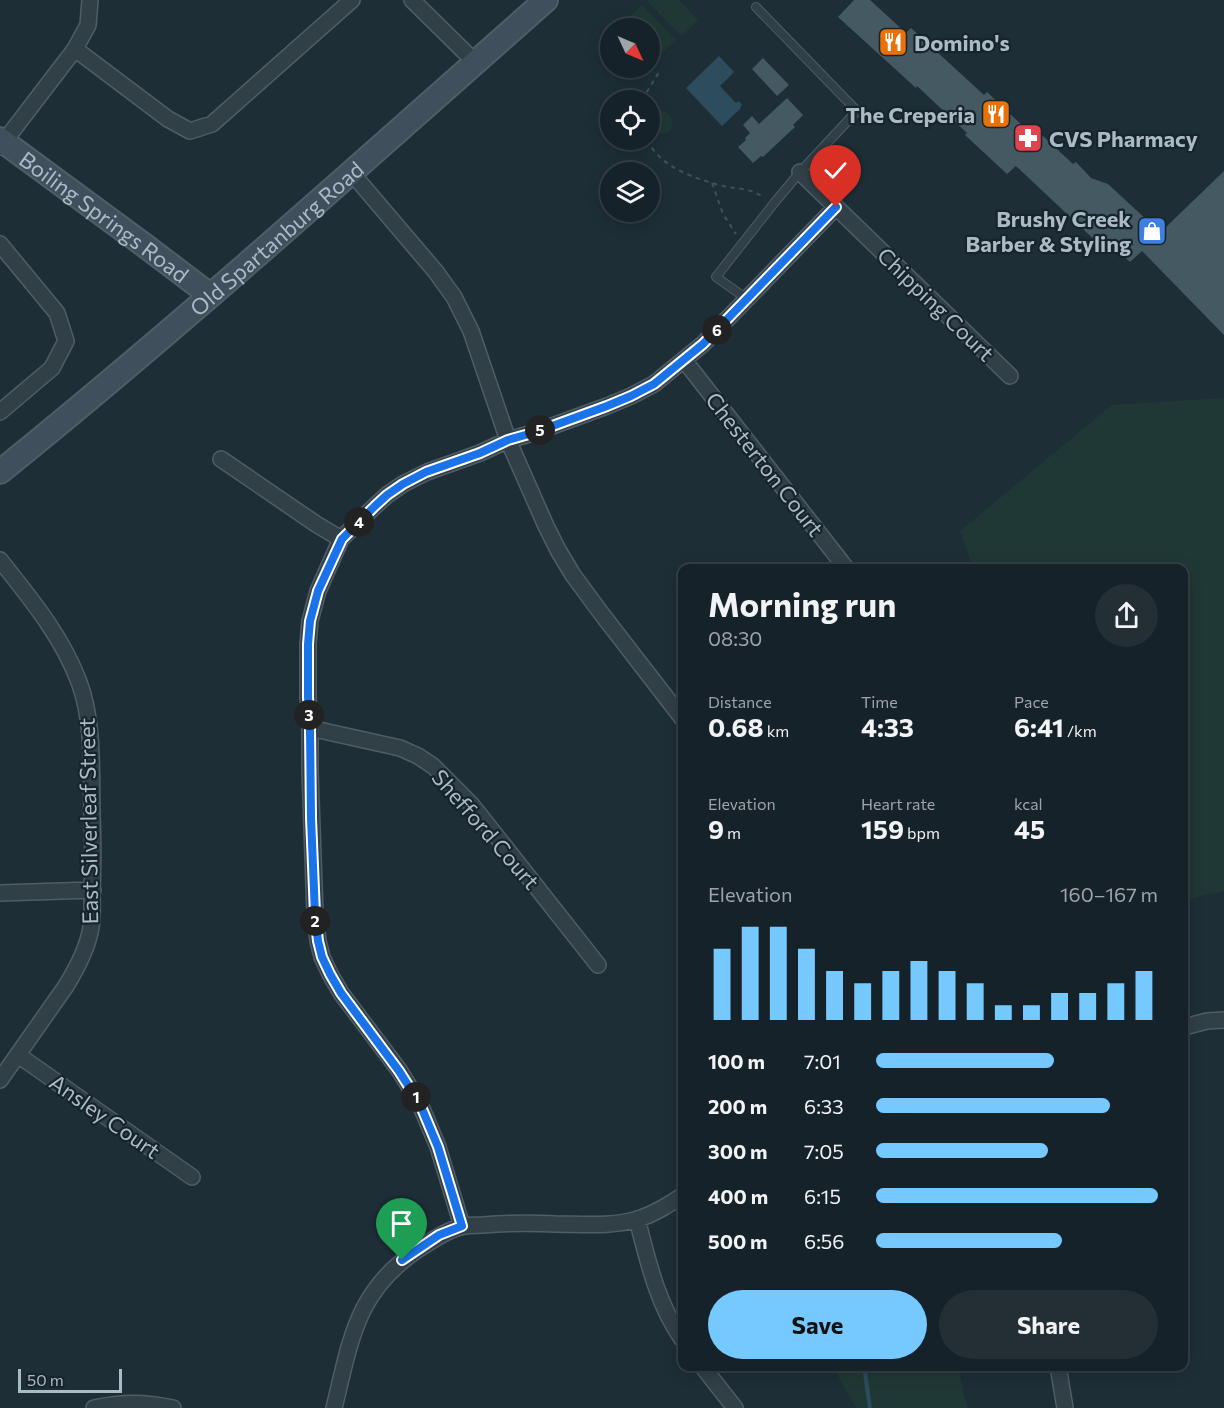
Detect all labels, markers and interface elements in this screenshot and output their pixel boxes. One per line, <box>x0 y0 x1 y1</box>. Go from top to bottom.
north arrow <box>600 18 660 78</box>
map controls <box>600 18 660 222</box>
restaurant icon: Domino's <box>877 26 909 58</box>
place label: Domino's <box>914 29 1010 56</box>
button: locate <box>600 90 660 150</box>
restaurant icon: The Creperia <box>980 98 1012 130</box>
place label: The Creperia <box>845 101 975 128</box>
pharmacy icon: CVS Pharmacy <box>1012 122 1044 154</box>
place label: CVS Pharmacy <box>1049 125 1198 152</box>
street label: Boiling Springs Road <box>15 145 194 288</box>
pin <box>810 145 861 207</box>
icon: check <box>819 154 852 187</box>
street label: Old Spartanburg Road <box>184 155 369 321</box>
button: layers <box>600 162 660 222</box>
place label: Brushy Creek Barber & Styling <box>966 205 1131 257</box>
shop icon: Brushy Creek Barber & Styling <box>1136 215 1168 247</box>
street label: Chipping Court <box>872 241 1000 367</box>
pin: 6 <box>702 315 732 345</box>
text: 6 <box>712 320 722 339</box>
street label: Chesterton Court <box>700 386 830 542</box>
pin: 5 <box>525 415 555 445</box>
text: 5 <box>535 420 545 439</box>
pin: 4 <box>344 507 374 537</box>
text: 4 <box>354 512 364 531</box>
text: Morning run <box>708 583 896 624</box>
button: share <box>1095 584 1158 647</box>
text: 08:30 <box>708 626 762 650</box>
text: Distance <box>708 692 772 711</box>
text: Time <box>861 692 898 711</box>
text: Pace <box>1014 692 1049 711</box>
pin: 3 <box>294 700 324 730</box>
text: 3 <box>304 705 314 724</box>
text: 0.68 <box>708 711 764 742</box>
text: 4:33 <box>861 711 914 742</box>
text: 6:41 <box>1014 711 1064 742</box>
street label: East Silverleaf Street <box>73 717 103 925</box>
text: km <box>764 721 789 740</box>
text: /km <box>1064 721 1097 740</box>
street label: Shefford Court <box>427 764 545 894</box>
text: Elevation <box>708 794 776 813</box>
text: Heart rate <box>861 794 935 813</box>
text: kcal <box>1014 794 1043 813</box>
text: 9 <box>708 813 724 844</box>
text: 159 <box>861 813 904 844</box>
text: 45 <box>1014 813 1045 844</box>
text: m <box>724 823 741 842</box>
text: bpm <box>904 823 940 842</box>
text: Elevation <box>708 882 793 906</box>
text: 160–167 m <box>1060 882 1158 906</box>
pin: 2 <box>300 906 330 936</box>
text: 2 <box>310 911 320 930</box>
text: 100 m <box>708 1049 765 1073</box>
text: 7:01 <box>804 1049 841 1073</box>
street label: Ansley Court <box>45 1068 165 1164</box>
pin: 1 <box>401 1082 431 1112</box>
text: 1 <box>412 1087 420 1106</box>
text: 200 m <box>708 1094 767 1118</box>
text: 6:33 <box>804 1094 844 1118</box>
text: 300 m <box>708 1139 768 1163</box>
text: 7:05 <box>804 1139 844 1163</box>
text: 400 m <box>708 1184 768 1208</box>
text: 6:15 <box>804 1184 841 1208</box>
pin <box>376 1198 427 1260</box>
icon: arrive <box>385 1207 418 1240</box>
text: 500 m <box>708 1229 768 1253</box>
text: 6:56 <box>804 1229 845 1253</box>
button: Save <box>708 1290 927 1359</box>
button: Share <box>939 1290 1158 1359</box>
scale bar <box>18 1366 122 1394</box>
text: 50 m <box>27 1370 64 1389</box>

